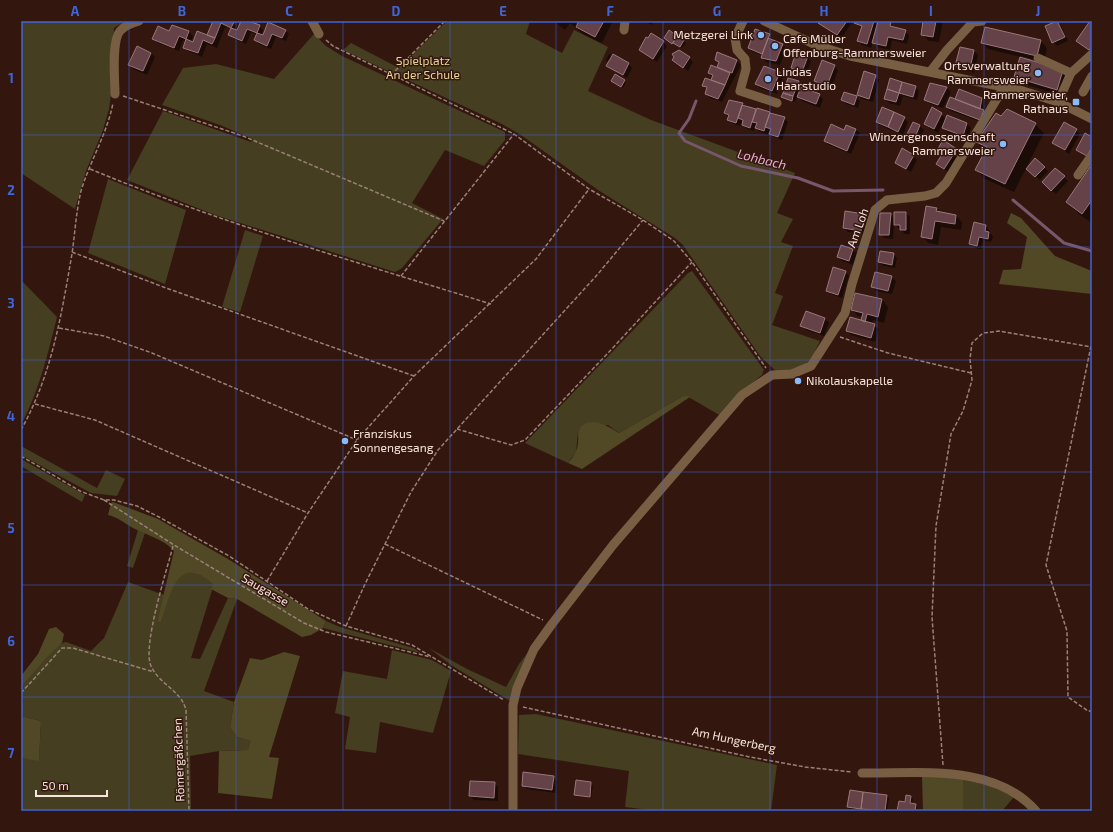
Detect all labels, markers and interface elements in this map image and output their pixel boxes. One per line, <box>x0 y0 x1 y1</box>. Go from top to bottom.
text: A <box>71 3 80 19</box>
text: B <box>178 3 186 19</box>
text: C <box>285 3 293 19</box>
text: D <box>392 3 401 19</box>
text: E <box>499 3 507 19</box>
text: F <box>606 3 614 19</box>
text: G <box>713 3 721 19</box>
text: H <box>820 3 829 19</box>
text: I <box>929 3 933 19</box>
text: J <box>1036 3 1040 19</box>
place label: Metzgerei Link <box>673 27 753 41</box>
marker: Metzgerei Link <box>756 30 766 40</box>
place label: Cafe Müller Offenburg-Rammersweier <box>783 31 926 59</box>
marker: Cafe Müller Offenburg-Rammersweier <box>770 41 780 51</box>
park label: Spielplatz An der Schule <box>386 53 460 81</box>
place label: Ortsverwaltung Rammersweier <box>944 58 1030 86</box>
place label: Lindas Haarstudio <box>776 64 836 92</box>
marker: Ortsverwaltung Rammersweier <box>1033 68 1043 78</box>
text: 1 <box>8 70 14 86</box>
marker: Lindas Haarstudio <box>763 74 773 84</box>
place label: Rammersweier, Rathaus <box>983 87 1068 115</box>
marker: Rammersweier, Rathaus <box>1071 97 1081 107</box>
place label: Winzergenossenschaft Rammersweier <box>869 129 995 157</box>
marker: Winzergenossenschaft Rammersweier <box>998 139 1008 149</box>
water label: Lohbach <box>736 145 788 173</box>
text: 2 <box>7 182 15 198</box>
street label: Am Loh <box>844 206 871 249</box>
text: 3 <box>7 295 15 311</box>
place label: Nikolauskapelle <box>806 373 893 387</box>
marker: Nikolauskapelle <box>793 376 803 386</box>
text: 4 <box>7 408 15 424</box>
place label: Franziskus Sonnengesang <box>353 426 434 454</box>
marker: Franziskus Sonnengesang <box>340 436 350 446</box>
text: 5 <box>7 520 15 536</box>
street label: Saugasse <box>239 570 292 608</box>
text: 6 <box>7 633 15 649</box>
street label: Römergäßchen <box>170 718 186 802</box>
street label: Am Hungerberg <box>691 723 778 755</box>
text: 7 <box>8 745 15 761</box>
scale bar <box>36 772 107 798</box>
text: 50 m <box>42 778 69 792</box>

